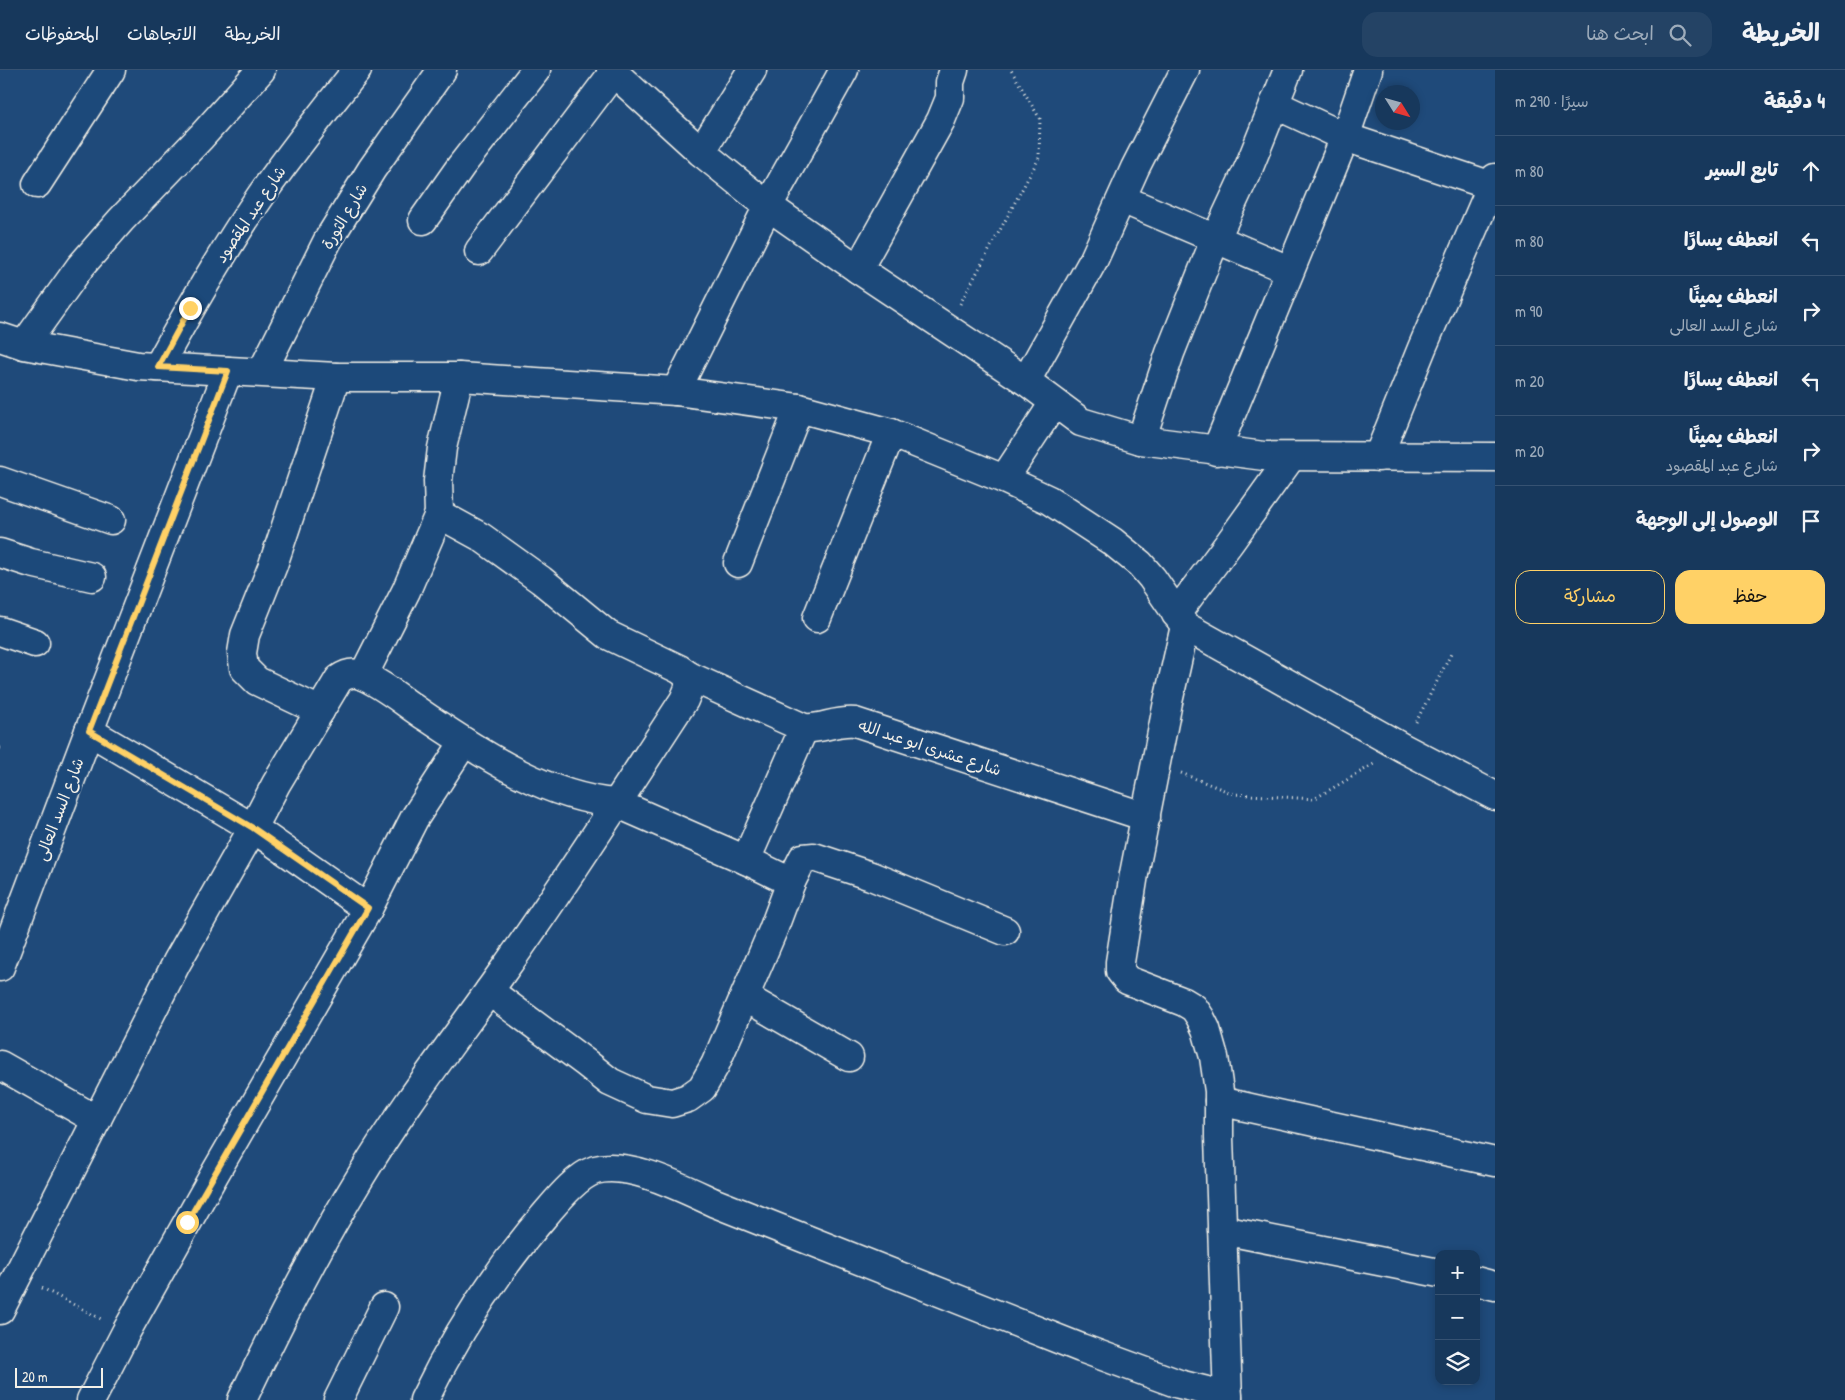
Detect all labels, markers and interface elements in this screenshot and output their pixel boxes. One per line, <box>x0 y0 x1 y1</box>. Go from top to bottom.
search box <box>1362 12 1712 57</box>
text: الخريطة <box>1742 16 1820 48</box>
text: ابحث هنا <box>1586 20 1654 46</box>
text: المحفوظات <box>25 21 99 46</box>
text: الاتجاهات <box>127 21 197 46</box>
text: الخريطة <box>225 21 281 46</box>
icon: search <box>1666 21 1694 49</box>
north arrow <box>1375 85 1420 130</box>
text: 4 دقيقة <box>1764 86 1825 115</box>
text: سيرًا · 290 m <box>1515 90 1589 112</box>
text: تابع السير <box>1706 156 1778 182</box>
icon: ahead <box>1797 157 1825 185</box>
text: 80 m <box>1515 160 1544 182</box>
street label: شارع عبد المقصود <box>209 161 291 267</box>
street label: شارع الثورة <box>316 179 373 254</box>
text: انعطف يسارًا <box>1684 226 1778 252</box>
icon: left <box>1797 227 1825 255</box>
text: 80 m <box>1515 230 1544 252</box>
text: انعطف يمينًا <box>1689 283 1778 309</box>
route end <box>179 297 202 320</box>
icon: right <box>1797 297 1825 325</box>
text: 90 m <box>1515 300 1543 322</box>
text: شارع السد العالى <box>1670 314 1778 336</box>
text: انعطف يسارًا <box>1684 366 1778 392</box>
icon: left <box>1797 367 1825 395</box>
text: 20 m <box>1515 370 1544 392</box>
text: انعطف يمينًا <box>1689 423 1778 449</box>
icon: right <box>1797 437 1825 465</box>
text: 20 m <box>1515 440 1544 462</box>
text: شارع عبد المقصود <box>1666 454 1778 476</box>
text: الوصول إلى الوجهة <box>1636 506 1778 532</box>
icon: arrive <box>1797 507 1825 535</box>
button: مشاركة <box>1515 570 1665 624</box>
button: حفظ <box>1675 570 1825 624</box>
street label: شارع عشرى ابو عبد الله <box>855 713 1004 781</box>
street label: شارع السد العالى <box>29 754 90 864</box>
route start <box>176 1211 199 1234</box>
map controls <box>1435 1250 1480 1385</box>
button: + <box>1435 1250 1480 1295</box>
button: − <box>1435 1295 1480 1340</box>
button: layers <box>1435 1340 1480 1385</box>
scale bar <box>15 1365 102 1388</box>
text: 20 m <box>22 1367 48 1386</box>

